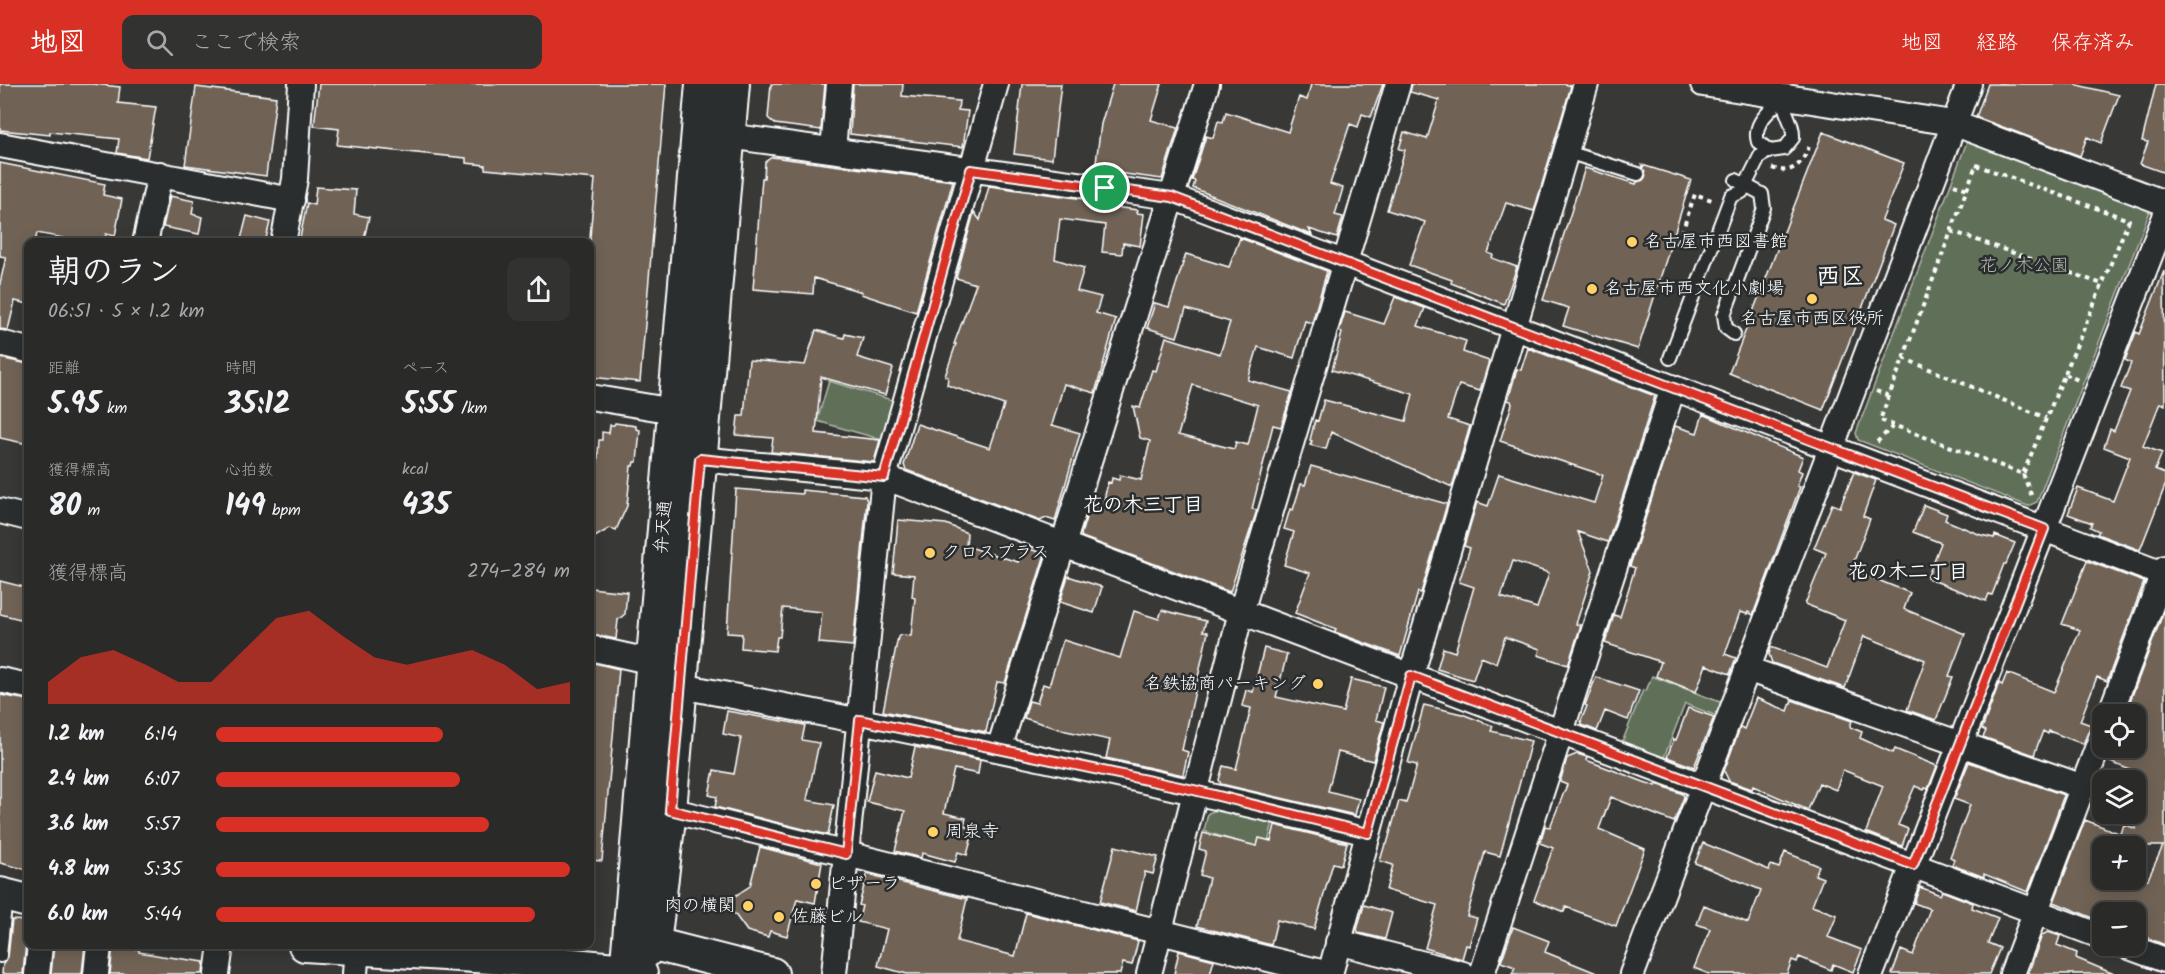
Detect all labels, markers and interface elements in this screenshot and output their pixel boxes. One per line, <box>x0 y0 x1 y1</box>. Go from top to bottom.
search box <box>122 15 542 69</box>
text: 地図 <box>30 21 86 66</box>
icon: search <box>143 26 176 59</box>
text: ここで検索 <box>191 26 301 61</box>
text: 地図 <box>1901 27 1943 60</box>
text: 経路 <box>1976 27 2018 60</box>
text: 保存済み <box>2051 27 2135 60</box>
pin <box>1079 162 1130 213</box>
icon: arrive <box>1088 171 1121 204</box>
place label: 名古屋市西図書館 <box>1644 228 1788 257</box>
marker: 名古屋市西図書館 <box>1625 235 1639 249</box>
text: 朝のラン <box>48 247 180 300</box>
park label: 花ノ木公園 <box>1979 252 2069 281</box>
button: share <box>507 258 570 321</box>
district label: 西区 <box>1816 258 1864 297</box>
place label: 名古屋市西文化小劇場 <box>1604 275 1784 304</box>
marker: 名古屋市西文化小劇場 <box>1585 282 1599 296</box>
marker: 名古屋市西区役所 <box>1805 292 1819 306</box>
text: 06:51 · 5 × 1.2 km <box>48 296 204 328</box>
place label: 名古屋市西区役所 <box>1740 305 1884 334</box>
text: 距離 <box>48 356 80 381</box>
text: 時間 <box>225 356 257 381</box>
text: ペース <box>402 356 449 381</box>
text: 5.95 <box>48 381 101 429</box>
text: 35:12 <box>225 381 291 429</box>
text: 5:55 <box>402 381 455 429</box>
text: km <box>101 396 127 421</box>
text: /km <box>455 396 487 421</box>
text: kcal <box>402 457 428 482</box>
text: 獲得標高 <box>48 458 112 483</box>
text: 心拍数 <box>225 458 273 483</box>
text: 435 <box>402 482 450 530</box>
text: 80 <box>48 483 81 531</box>
text: 149 <box>225 483 266 531</box>
district label: 花の木三丁目 <box>1083 490 1203 522</box>
text: m <box>81 498 100 523</box>
text: bpm <box>266 498 301 523</box>
street label: 弁天通 <box>647 499 681 555</box>
place label: クロスプラス <box>942 539 1049 568</box>
marker: クロスプラス <box>923 546 937 560</box>
text: 274–284 m <box>467 556 570 588</box>
district label: 花の木二丁目 <box>1848 557 1968 589</box>
text: 獲得標高 <box>48 558 128 590</box>
place label: 名鉄協商パーキング <box>1144 670 1306 699</box>
marker: 名鉄協商パーキング <box>1311 677 1325 691</box>
map controls <box>2092 704 2146 956</box>
button: locate <box>2092 704 2146 758</box>
text: 1.2 km <box>48 719 104 751</box>
text: 6:14 <box>144 719 177 751</box>
text: 2.4 km <box>48 764 109 796</box>
text: 6:07 <box>144 764 179 796</box>
button: layers <box>2092 770 2146 824</box>
text: 3.6 km <box>48 809 108 841</box>
text: 5:57 <box>144 809 180 841</box>
place label: 周泉寺 <box>945 818 999 847</box>
marker: 周泉寺 <box>926 825 940 839</box>
button: + <box>2092 836 2146 890</box>
text: 4.8 km <box>48 854 109 886</box>
text: 5:35 <box>144 854 182 886</box>
place label: ピザーラ <box>828 870 900 899</box>
marker: ピザーラ <box>809 877 823 891</box>
place label: 肉の横関 <box>664 892 736 921</box>
text: 6.0 km <box>48 899 108 931</box>
text: 5:44 <box>144 899 182 931</box>
marker: 肉の横関 <box>741 899 755 913</box>
button: − <box>2092 902 2146 956</box>
place label: 佐藤ビル <box>791 903 863 932</box>
marker: 佐藤ビル <box>772 910 786 924</box>

